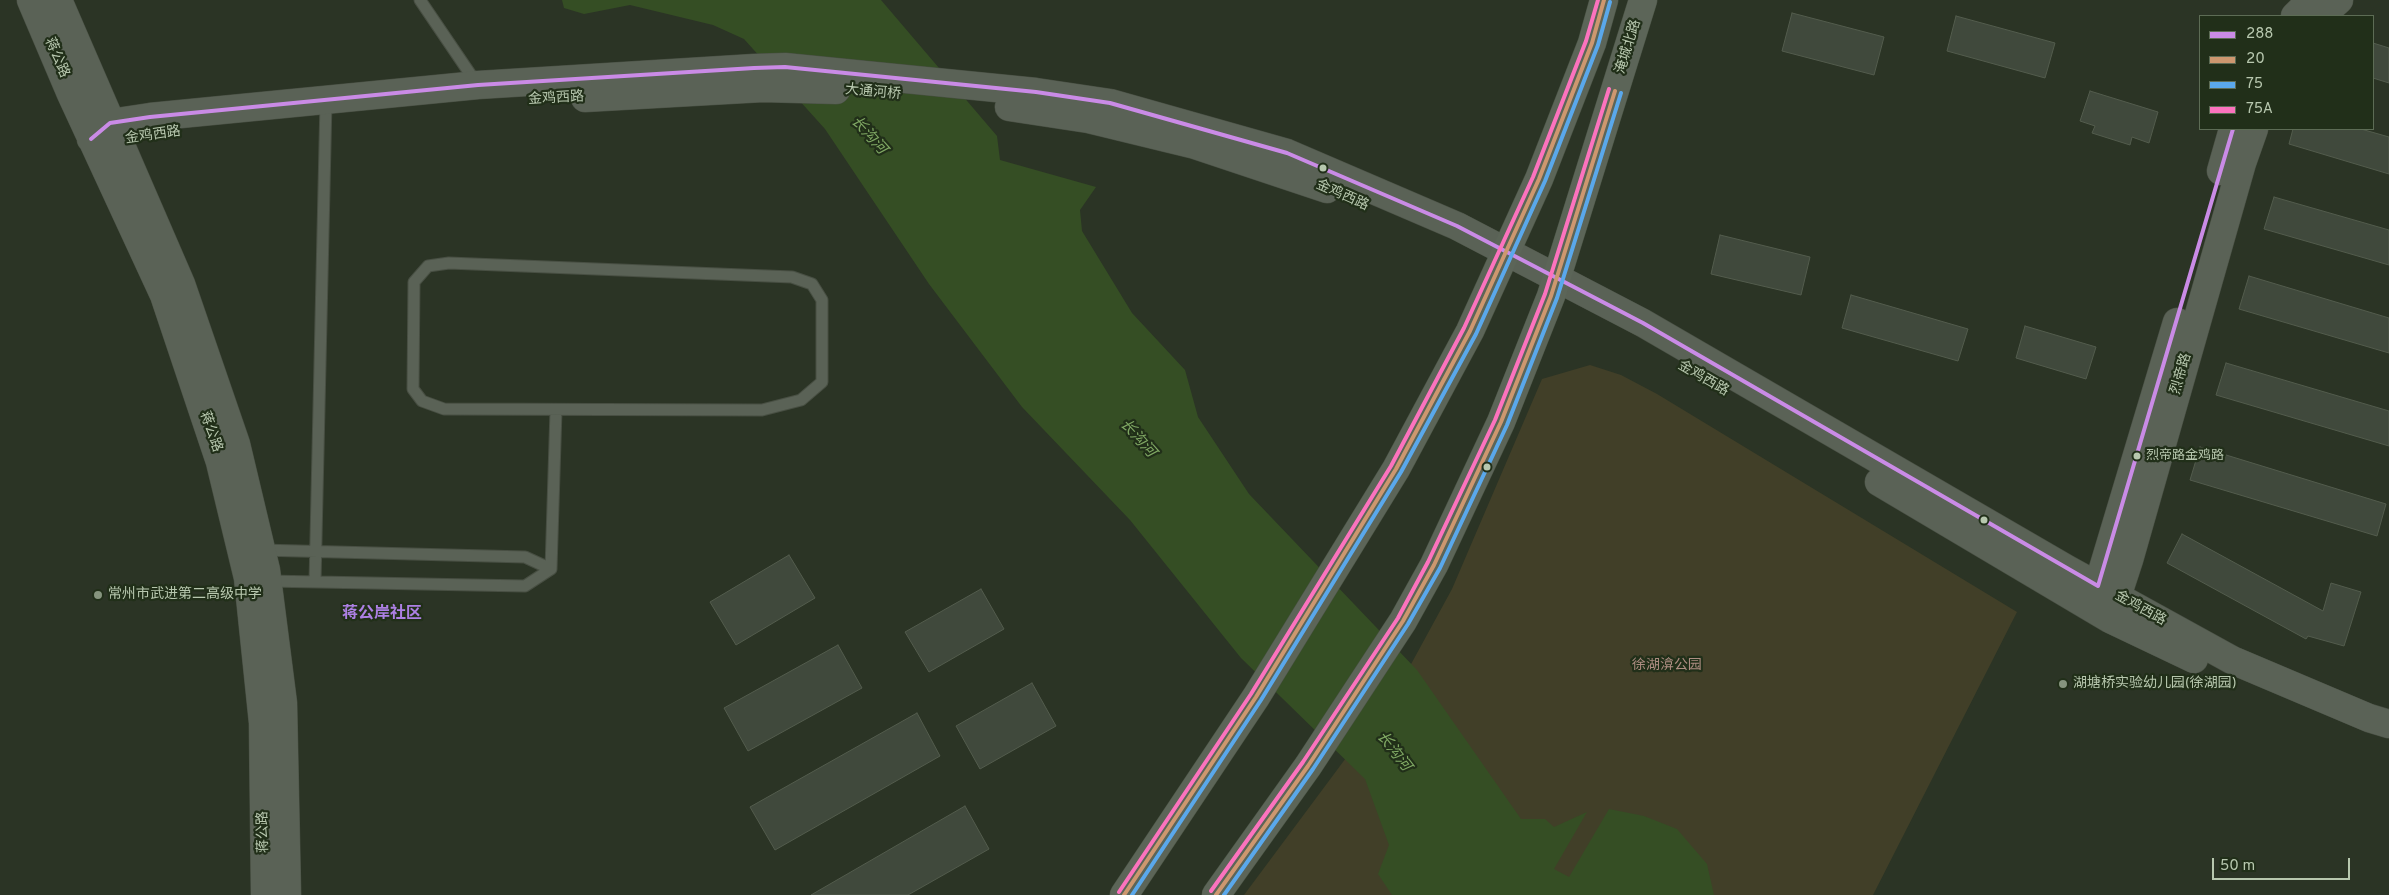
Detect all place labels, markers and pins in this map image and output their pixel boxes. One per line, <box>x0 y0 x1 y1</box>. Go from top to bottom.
unlabelled marker <box>1318 163 1328 173</box>
place label: 烈帝路金鸡路 <box>2146 448 2224 464</box>
marker: 烈帝路金鸡路 <box>2132 451 2142 461</box>
unlabelled marker <box>1482 462 1492 472</box>
unlabelled marker <box>1979 515 1989 525</box>
place label: 常州市武进第二高级中学 <box>108 587 262 603</box>
marker: 常州市武进第二高级中学 <box>92 589 104 601</box>
place label: 湖塘桥实验幼儿园(徐湖园) <box>2073 676 2237 692</box>
marker: 湖塘桥实验幼儿园(徐湖园) <box>2057 678 2069 690</box>

